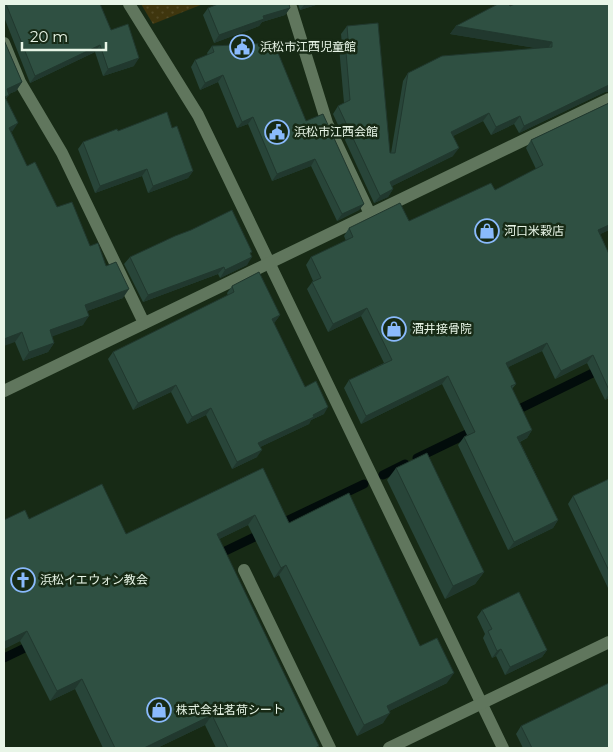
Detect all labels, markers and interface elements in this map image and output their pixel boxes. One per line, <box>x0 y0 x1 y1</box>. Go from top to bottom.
scale bar <box>22 20 106 52</box>
text: 20 m <box>30 27 68 46</box>
public building icon: 浜松市江西児童館 <box>229 34 255 60</box>
place label: 浜松市江西児童館 <box>260 39 356 54</box>
public building icon: 浜松市江西会館 <box>264 119 290 145</box>
place label: 浜松市江西会館 <box>294 124 378 139</box>
shop icon: 河口米穀店 <box>474 218 500 244</box>
place label: 河口米穀店 <box>504 223 564 238</box>
shop icon: 酒井接骨院 <box>381 316 407 342</box>
place label: 酒井接骨院 <box>412 321 472 336</box>
church icon: 浜松イエウォン教会 <box>10 567 36 593</box>
place label: 浜松イエウォン教会 <box>40 572 148 587</box>
shop icon: 株式会社茗荷シート <box>146 697 172 723</box>
place label: 株式会社茗荷シート <box>176 702 284 717</box>

